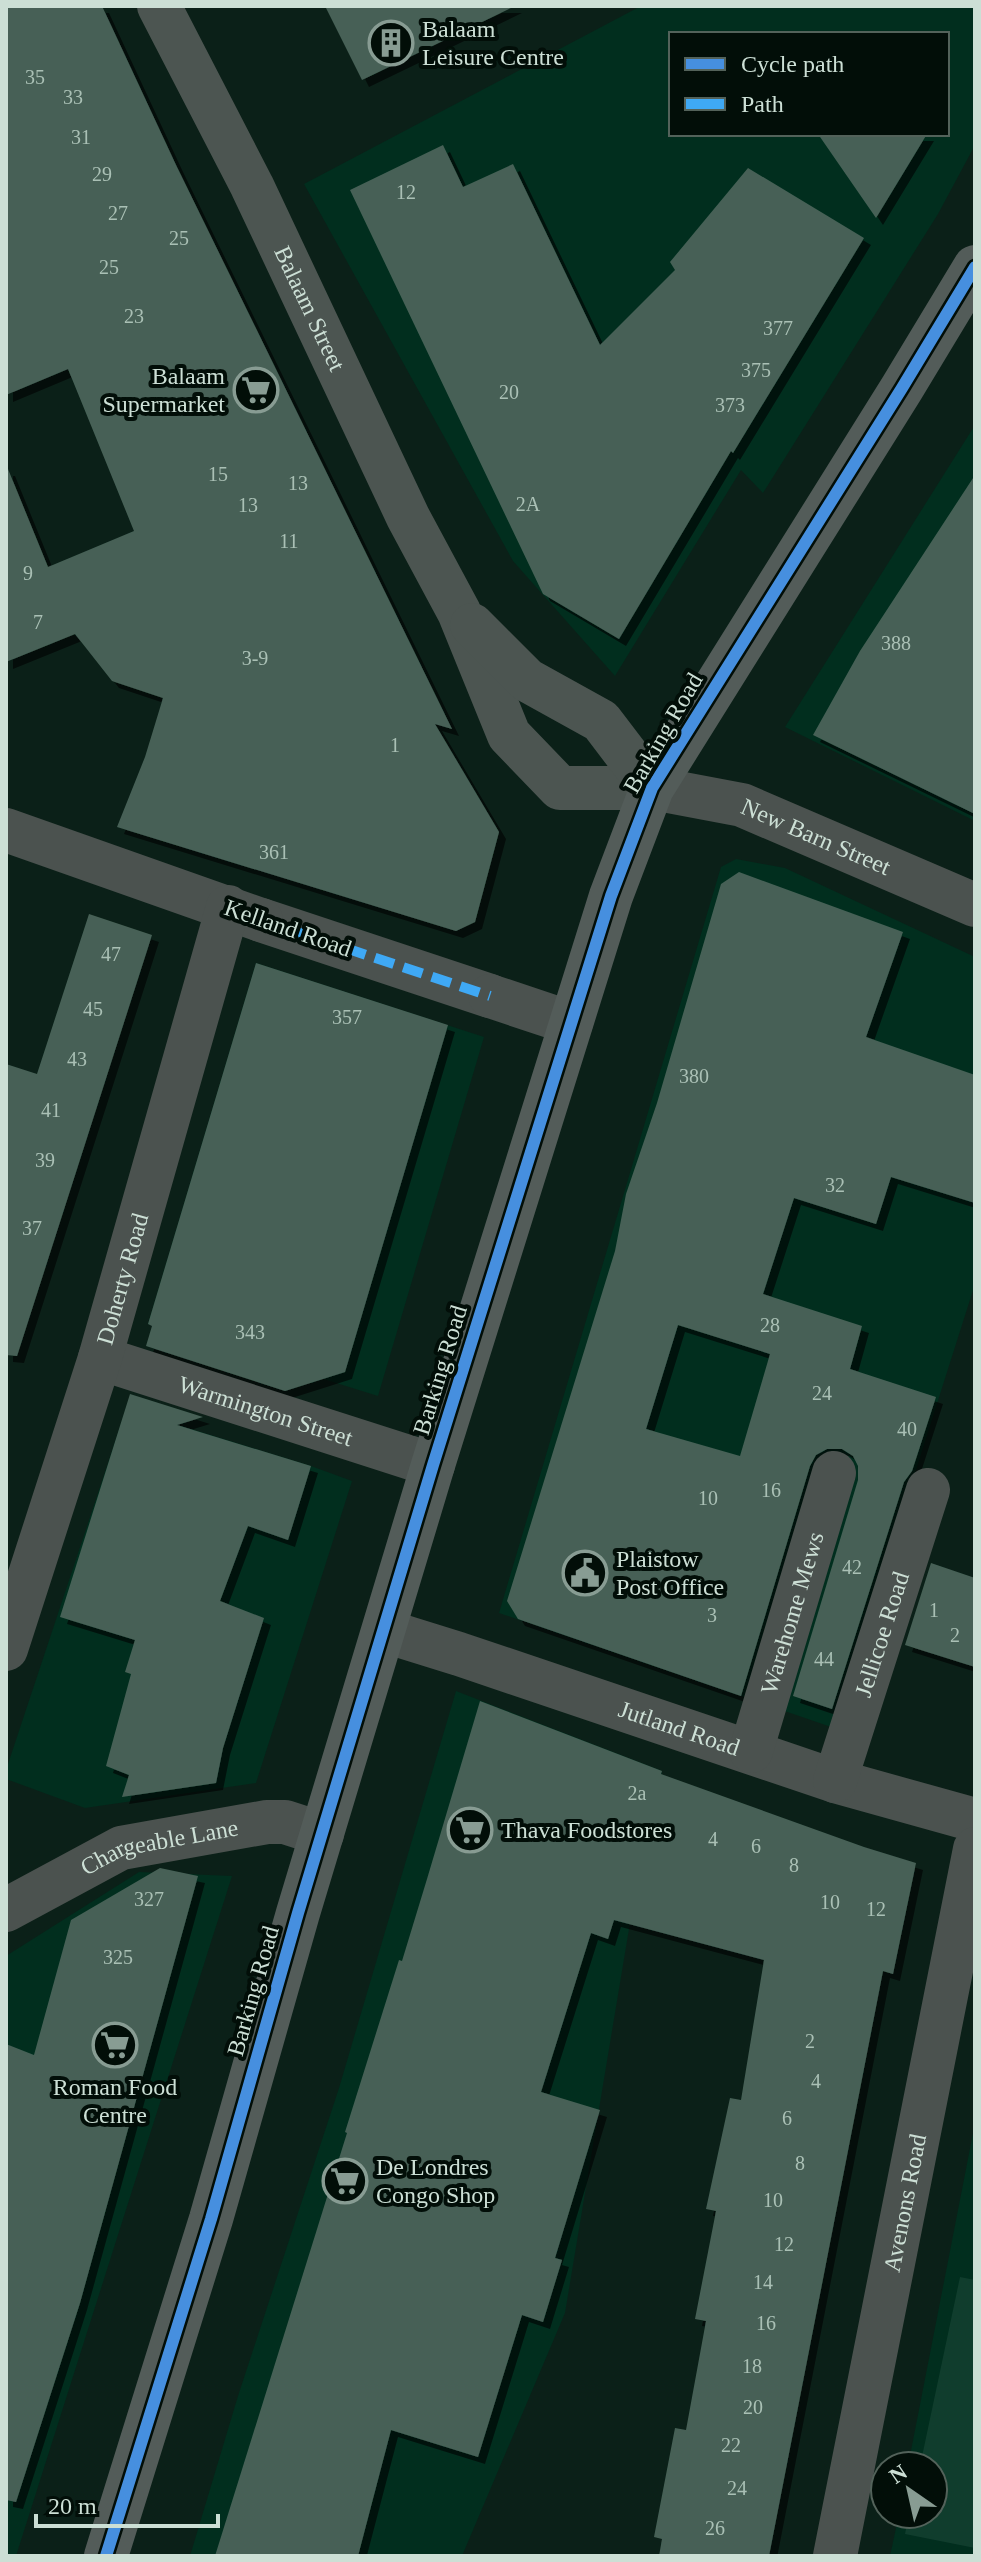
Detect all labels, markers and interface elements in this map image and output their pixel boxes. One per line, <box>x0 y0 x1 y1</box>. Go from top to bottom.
place label: Balaam Leisure Centre <box>422 16 564 70</box>
building icon: Balaam Leisure Centre <box>367 19 415 67</box>
legend <box>669 32 949 136</box>
text: Cycle path <box>741 51 844 77</box>
house number: 35 <box>25 66 45 88</box>
house number: 33 <box>63 86 83 108</box>
text: Path <box>741 91 784 117</box>
house number: 31 <box>71 126 91 148</box>
house number: 29 <box>92 163 112 185</box>
house number: 12 <box>396 181 416 203</box>
house number: 27 <box>108 202 128 224</box>
house number: 25 <box>169 227 189 249</box>
street label: Balaam Street <box>269 242 350 376</box>
house number: 25 <box>99 256 119 278</box>
house number: 23 <box>124 305 144 327</box>
house number: 377 <box>763 317 793 339</box>
house number: 375 <box>741 359 771 381</box>
place label: Balaam Supermarket <box>102 363 225 417</box>
supermarket icon: Balaam Supermarket <box>232 366 280 414</box>
house number: 20 <box>499 381 519 403</box>
house number: 373 <box>715 394 745 416</box>
house number: 15 <box>208 463 228 485</box>
house number: 13 <box>288 472 308 494</box>
house number: 2A <box>516 493 541 515</box>
house number: 13 <box>238 494 258 516</box>
house number: 11 <box>279 530 299 552</box>
house number: 9 <box>23 562 33 584</box>
house number: 7 <box>33 611 43 633</box>
house number: 388 <box>881 632 911 654</box>
house number: 3-9 <box>242 647 268 669</box>
street label: Barking Road <box>618 668 708 798</box>
house number: 1 <box>390 734 400 756</box>
street label: New Barn Street <box>737 793 895 880</box>
house number: 361 <box>259 841 289 863</box>
street label: Kelland Road <box>221 894 355 962</box>
house number: 47 <box>101 943 121 965</box>
house number: 45 <box>83 998 103 1020</box>
house number: 357 <box>332 1006 362 1028</box>
house number: 43 <box>67 1048 87 1070</box>
house number: 380 <box>679 1065 709 1087</box>
house number: 41 <box>41 1099 61 1121</box>
house number: 39 <box>35 1149 55 1171</box>
house number: 32 <box>825 1174 845 1196</box>
street label: Doherty Road <box>91 1210 153 1348</box>
house number: 37 <box>22 1217 42 1239</box>
street label: Barking Road <box>408 1302 472 1438</box>
house number: 28 <box>760 1314 780 1336</box>
house number: 343 <box>235 1321 265 1343</box>
street label: Warmington Street <box>175 1371 356 1451</box>
house number: 24 <box>812 1382 832 1404</box>
house number: 40 <box>897 1418 917 1440</box>
house number: 16 <box>761 1479 781 1501</box>
house number: 10 <box>698 1487 718 1509</box>
street label: Warehome Mews <box>756 1529 829 1697</box>
place label: Plaistow Post Office <box>616 1546 724 1600</box>
public building icon: Plaistow Post Office <box>561 1549 609 1597</box>
house number: 42 <box>842 1556 862 1578</box>
street label: Jellicoe Road <box>850 1568 914 1700</box>
house number: 1 <box>929 1599 939 1621</box>
house number: 3 <box>707 1604 717 1626</box>
house number: 2 <box>950 1624 960 1646</box>
house number: 44 <box>814 1648 834 1670</box>
street label: Jutland Road <box>615 1696 743 1761</box>
house number: 2a <box>628 1782 647 1804</box>
supermarket icon: Thava Foodstores <box>446 1806 494 1854</box>
street label: Chargeable Lane <box>76 1814 240 1880</box>
place label: Thava Foodstores <box>501 1817 672 1843</box>
house number: 4 <box>708 1828 718 1850</box>
house number: 6 <box>751 1835 761 1857</box>
house number: 8 <box>789 1854 799 1876</box>
house number: 327 <box>134 1888 164 1910</box>
house number: 10 <box>820 1891 840 1913</box>
house number: 12 <box>866 1898 886 1920</box>
street label: Barking Road <box>222 1923 284 2059</box>
house number: 325 <box>103 1946 133 1968</box>
supermarket icon: Roman Food Centre <box>91 2021 139 2069</box>
house number: 2 <box>805 2030 815 2052</box>
house number: 4 <box>811 2070 821 2092</box>
place label: Roman Food Centre <box>53 2074 177 2128</box>
house number: 6 <box>782 2107 792 2129</box>
street label: Avenons Road <box>879 2132 931 2274</box>
house number: 8 <box>795 2152 805 2174</box>
place label: De Londres Congo Shop <box>376 2154 495 2208</box>
supermarket icon: De Londres Congo Shop <box>321 2157 369 2205</box>
house number: 10 <box>763 2189 783 2211</box>
house number: 12 <box>774 2233 794 2255</box>
house number: 14 <box>753 2271 773 2293</box>
house number: 16 <box>756 2312 776 2334</box>
house number: 18 <box>742 2355 762 2377</box>
house number: 20 <box>743 2396 763 2418</box>
house number: 22 <box>721 2434 741 2456</box>
north arrow <box>869 2450 949 2530</box>
text: N <box>885 2459 912 2489</box>
house number: 24 <box>727 2477 747 2499</box>
scale bar <box>36 2478 218 2528</box>
text: 20 m <box>48 2493 97 2519</box>
house number: 26 <box>705 2517 725 2539</box>

